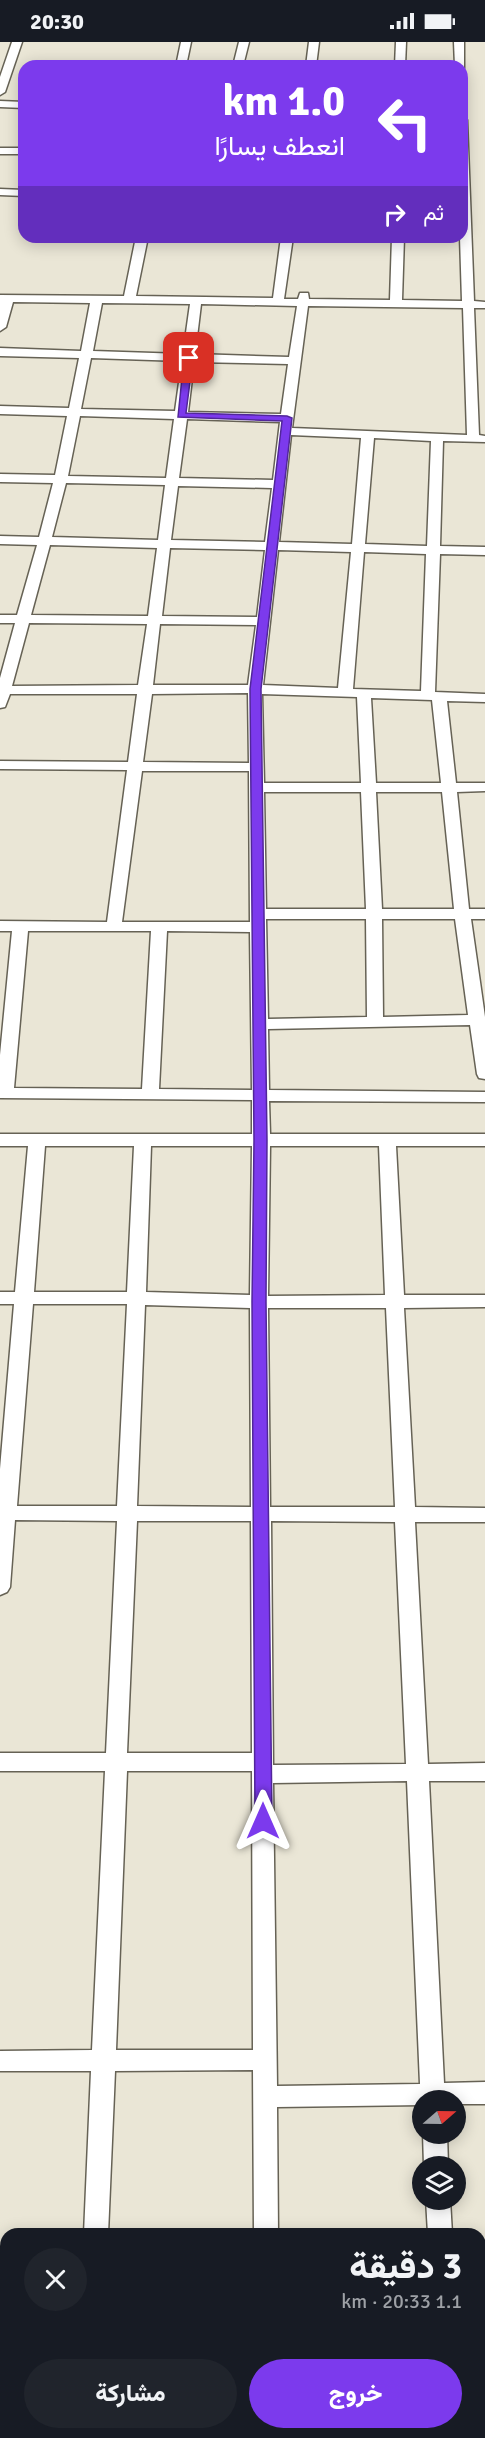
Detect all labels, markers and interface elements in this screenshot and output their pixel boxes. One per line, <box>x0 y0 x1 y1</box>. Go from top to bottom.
text: 20:30 <box>30 8 84 35</box>
text: 1.0 km <box>222 76 345 127</box>
icon: left <box>366 84 444 162</box>
text: انعطف يسارًا <box>214 130 345 163</box>
icon: right <box>378 198 411 231</box>
text: ثم <box>423 199 444 226</box>
pin <box>163 332 214 383</box>
icon: arrive <box>172 341 205 374</box>
position arrow <box>231 1789 295 1853</box>
north arrow <box>412 2090 466 2144</box>
map controls <box>412 2090 466 2210</box>
button: layers <box>412 2156 466 2210</box>
text: 3 دقيقة <box>349 2244 462 2289</box>
button: close <box>24 2248 87 2311</box>
text: 1.1 km · 20:33 <box>341 2289 462 2314</box>
button: مشاركة <box>24 2359 237 2428</box>
button: خروج <box>249 2359 462 2428</box>

